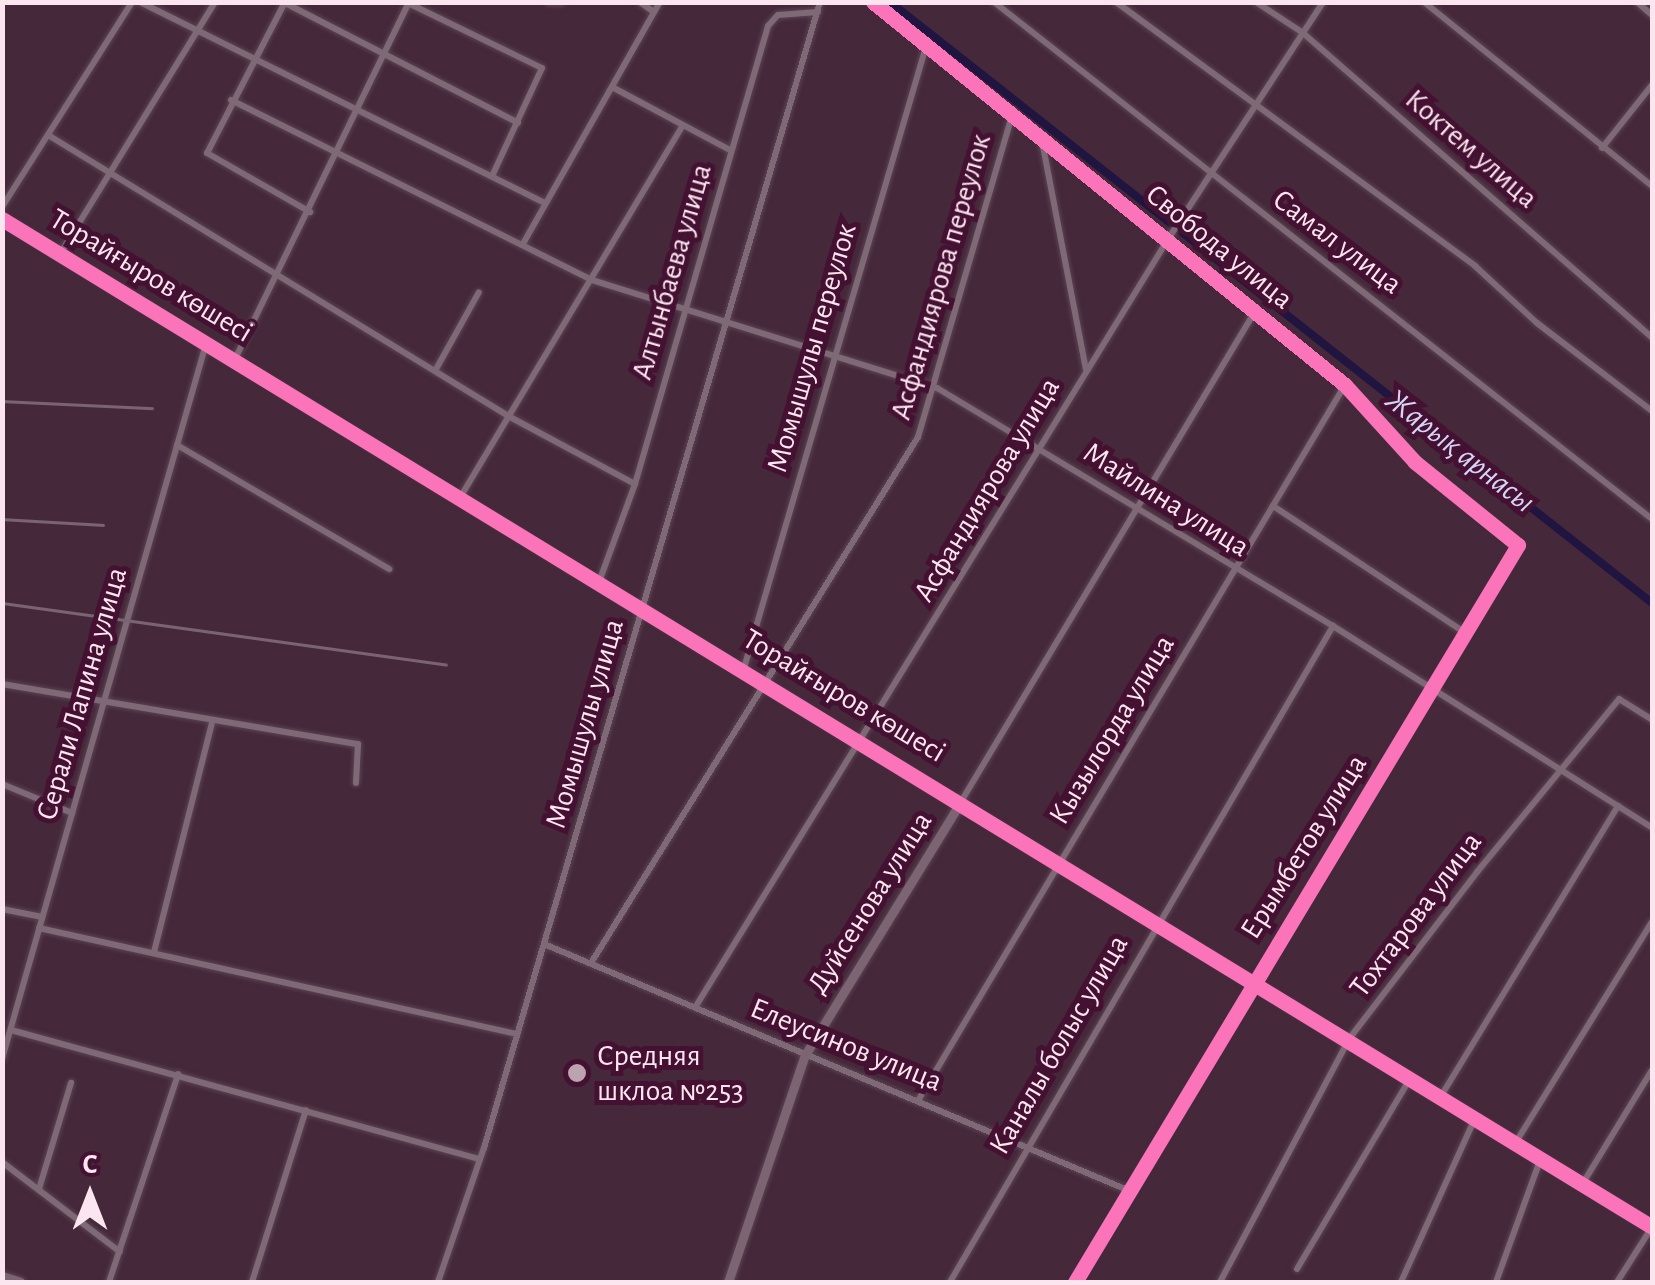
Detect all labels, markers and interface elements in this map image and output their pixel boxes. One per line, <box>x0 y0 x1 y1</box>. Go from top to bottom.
street label: Коктем улица <box>1397 82 1545 216</box>
street label: Асфандиярова переулок <box>883 130 999 424</box>
street label: Алтынбаева улица <box>624 160 720 384</box>
street label: Свобода улица <box>1138 177 1300 317</box>
street label: Самал улица <box>1265 182 1409 302</box>
street label: Торайғыров көшесі <box>43 201 259 351</box>
street label: Момышулы переулок <box>759 219 865 477</box>
street label: Асфандиярова улица <box>906 372 1068 608</box>
water label: Жарық арнасы <box>1378 381 1542 521</box>
street label: Майлина улица <box>1076 435 1256 565</box>
street label: Серали Лапина улица <box>29 563 135 825</box>
street label: Момышулы улица <box>538 615 632 833</box>
street label: Торайғыров көшесі <box>736 621 952 771</box>
street label: Кызылорда улица <box>1041 629 1183 831</box>
street label: Ерымбетов улица <box>1233 748 1375 946</box>
street label: Дуйсенова улица <box>800 805 940 1001</box>
street label: Тохтарова улица <box>1342 825 1490 1005</box>
street label: Каналы болыс улица <box>982 929 1136 1161</box>
street label: Елеусинов улица <box>745 990 947 1100</box>
place label: Средняя шклоа №253 <box>597 1038 744 1108</box>
marker: Средняя шклоа №253 <box>566 1062 588 1084</box>
north arrow <box>40 1145 140 1245</box>
text: С <box>82 1151 98 1179</box>

